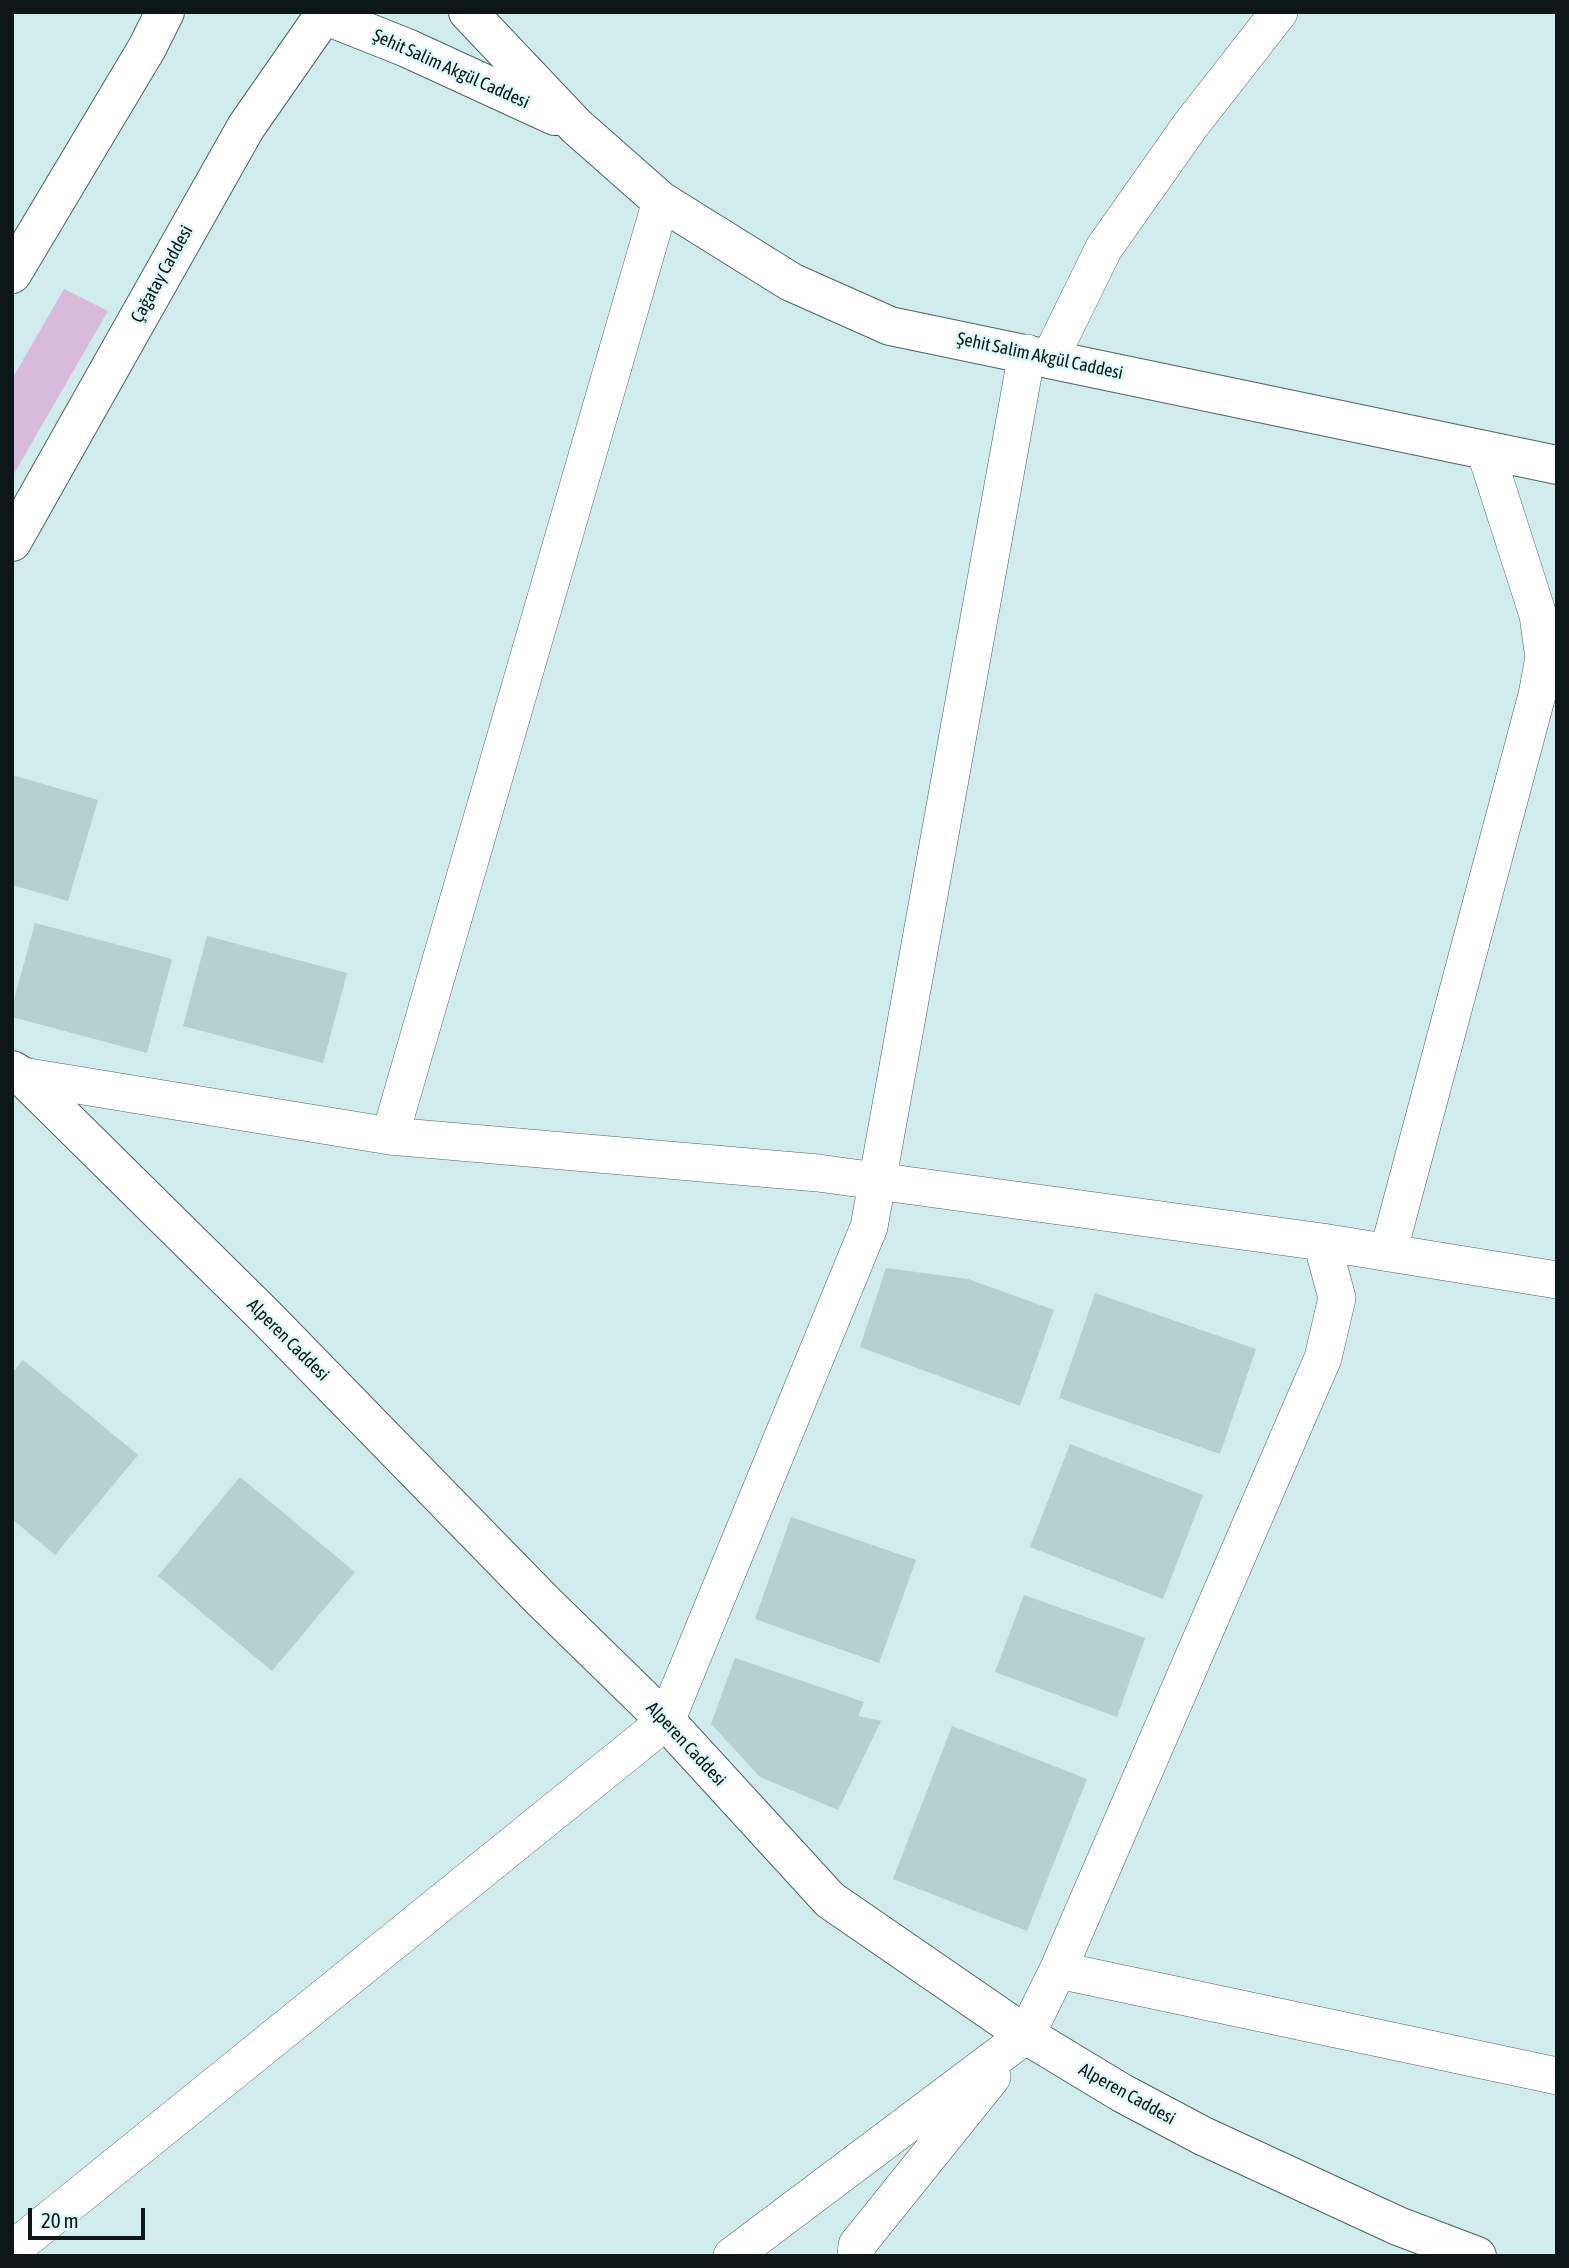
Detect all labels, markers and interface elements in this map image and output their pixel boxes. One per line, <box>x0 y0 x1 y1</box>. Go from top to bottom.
street label: Şehit Salim Akgül Caddesi <box>369 25 533 113</box>
street label: Çağatay Caddesi <box>126 222 198 326</box>
street label: Şehit Salim Akgül Caddesi <box>955 328 1125 384</box>
street label: Alperen Caddesi <box>242 1294 334 1386</box>
street label: Alperen Caddesi <box>642 1697 730 1791</box>
street label: Alperen Caddesi <box>1075 2059 1179 2129</box>
scale bar <box>32 2194 149 2238</box>
text: 20 m <box>41 2208 79 2232</box>

